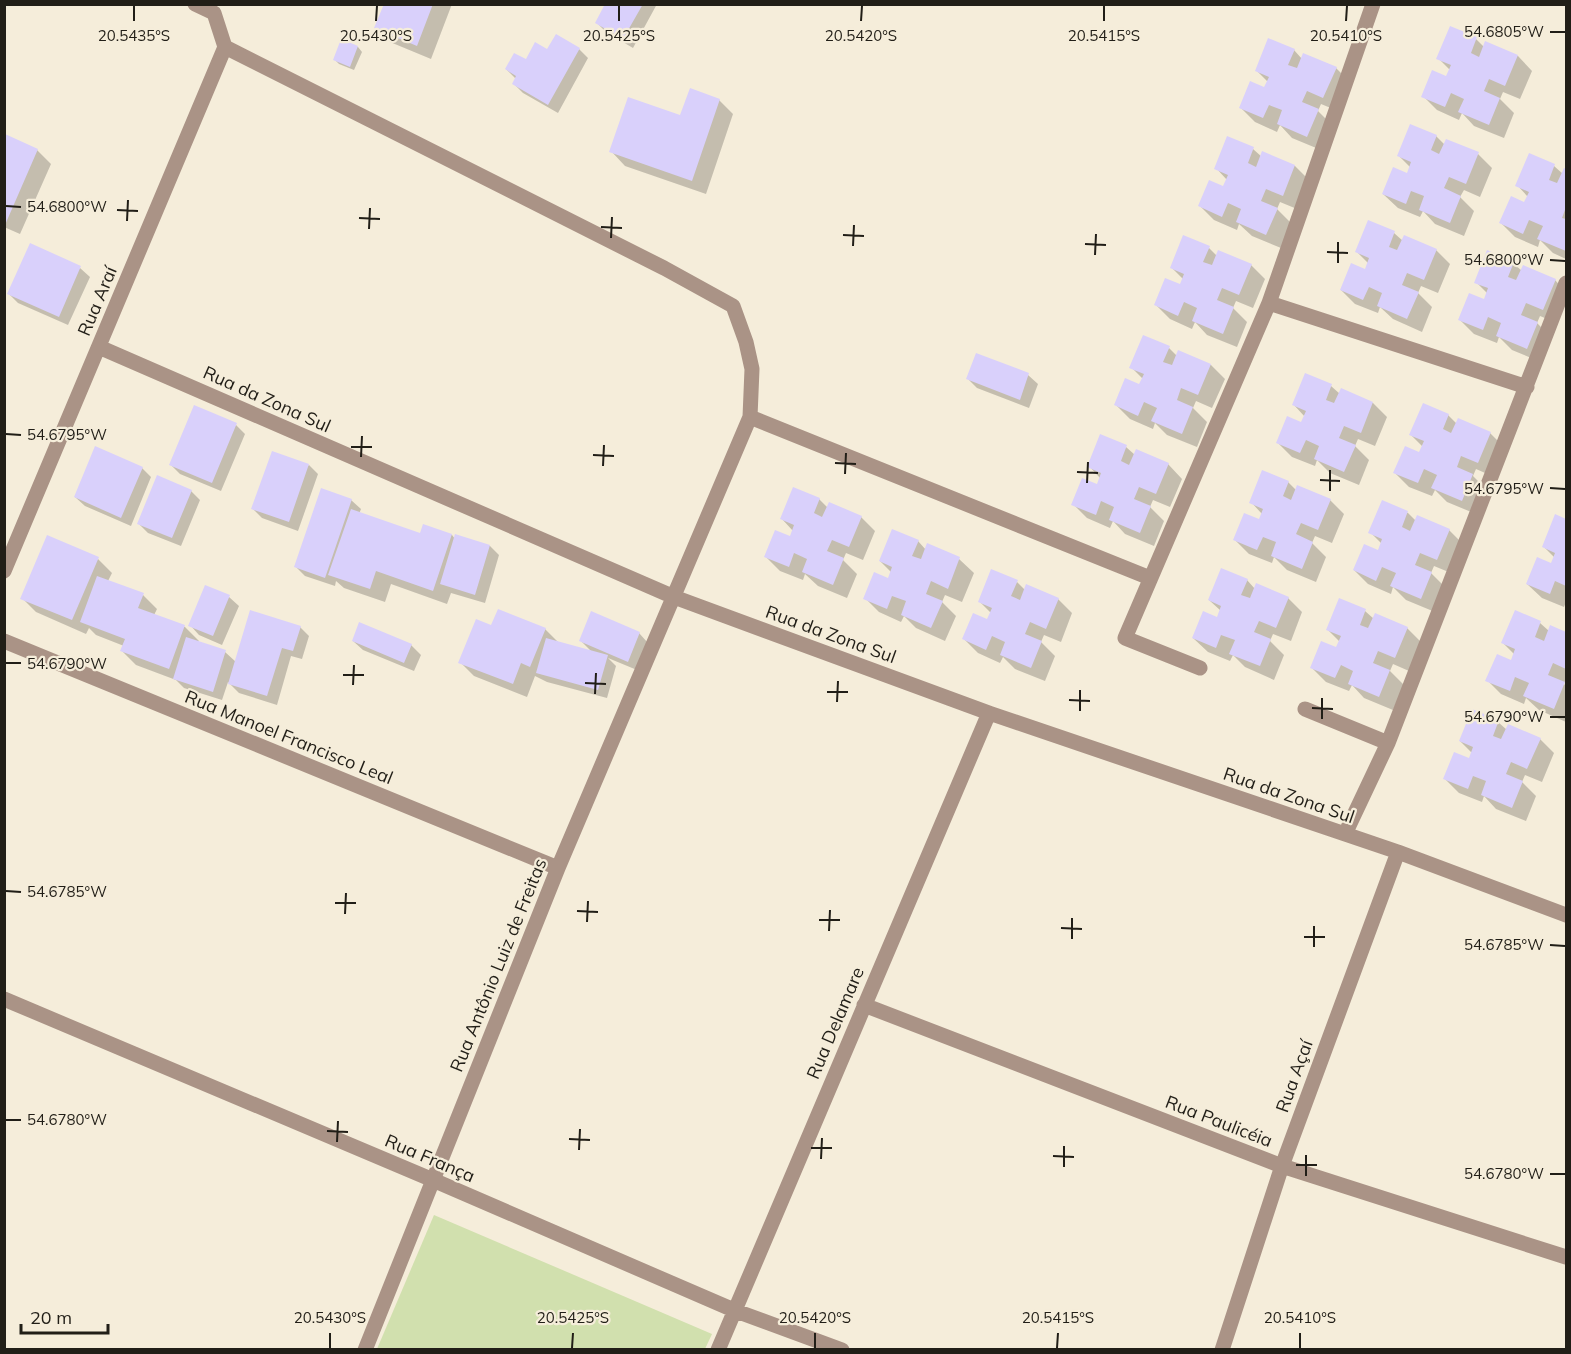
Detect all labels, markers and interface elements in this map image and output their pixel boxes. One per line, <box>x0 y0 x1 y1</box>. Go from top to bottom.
text: 54.6805°W <box>1464 22 1544 41</box>
text: 20.5435°S <box>98 26 170 45</box>
text: 20.5430°S <box>340 26 412 45</box>
text: 20.5425°S <box>583 26 655 45</box>
text: 20.5420°S <box>825 26 897 45</box>
text: 20.5415°S <box>1068 26 1140 45</box>
text: 20.5410°S <box>1310 26 1382 45</box>
text: 54.6800°W <box>27 197 107 216</box>
text: 54.6800°W <box>1464 250 1544 269</box>
street label: Rua Araí <box>72 261 123 339</box>
street label: Rua da Zona Sul <box>200 361 334 437</box>
text: 54.6795°W <box>27 425 107 444</box>
text: 54.6795°W <box>1464 479 1544 498</box>
street label: Rua da Zona Sul <box>763 600 899 668</box>
text: 54.6790°W <box>27 654 107 673</box>
street label: Rua Manoel Francisco Leal <box>182 685 396 789</box>
text: 54.6790°W <box>1464 707 1544 726</box>
street label: Rua da Zona Sul <box>1220 762 1358 828</box>
street label: Rua Antônio Luiz de Freitas <box>445 855 551 1075</box>
text: 54.6785°W <box>27 882 107 901</box>
text: 54.6785°W <box>1464 935 1544 954</box>
street label: Rua Delamare <box>801 964 869 1082</box>
street label: Rua Açaí <box>1270 1035 1318 1115</box>
street label: Rua Paulicéia <box>1162 1090 1276 1152</box>
text: 54.6780°W <box>27 1110 107 1129</box>
street label: Rua França <box>381 1129 479 1187</box>
text: 54.6780°W <box>1464 1164 1544 1183</box>
scale bar <box>21 1297 108 1335</box>
text: 20 m <box>30 1306 72 1329</box>
text: 20.5430°S <box>294 1308 366 1327</box>
text: 20.5425°S <box>537 1308 609 1327</box>
text: 20.5420°S <box>779 1308 851 1327</box>
text: 20.5415°S <box>1022 1308 1094 1327</box>
text: 20.5410°S <box>1264 1308 1336 1327</box>

